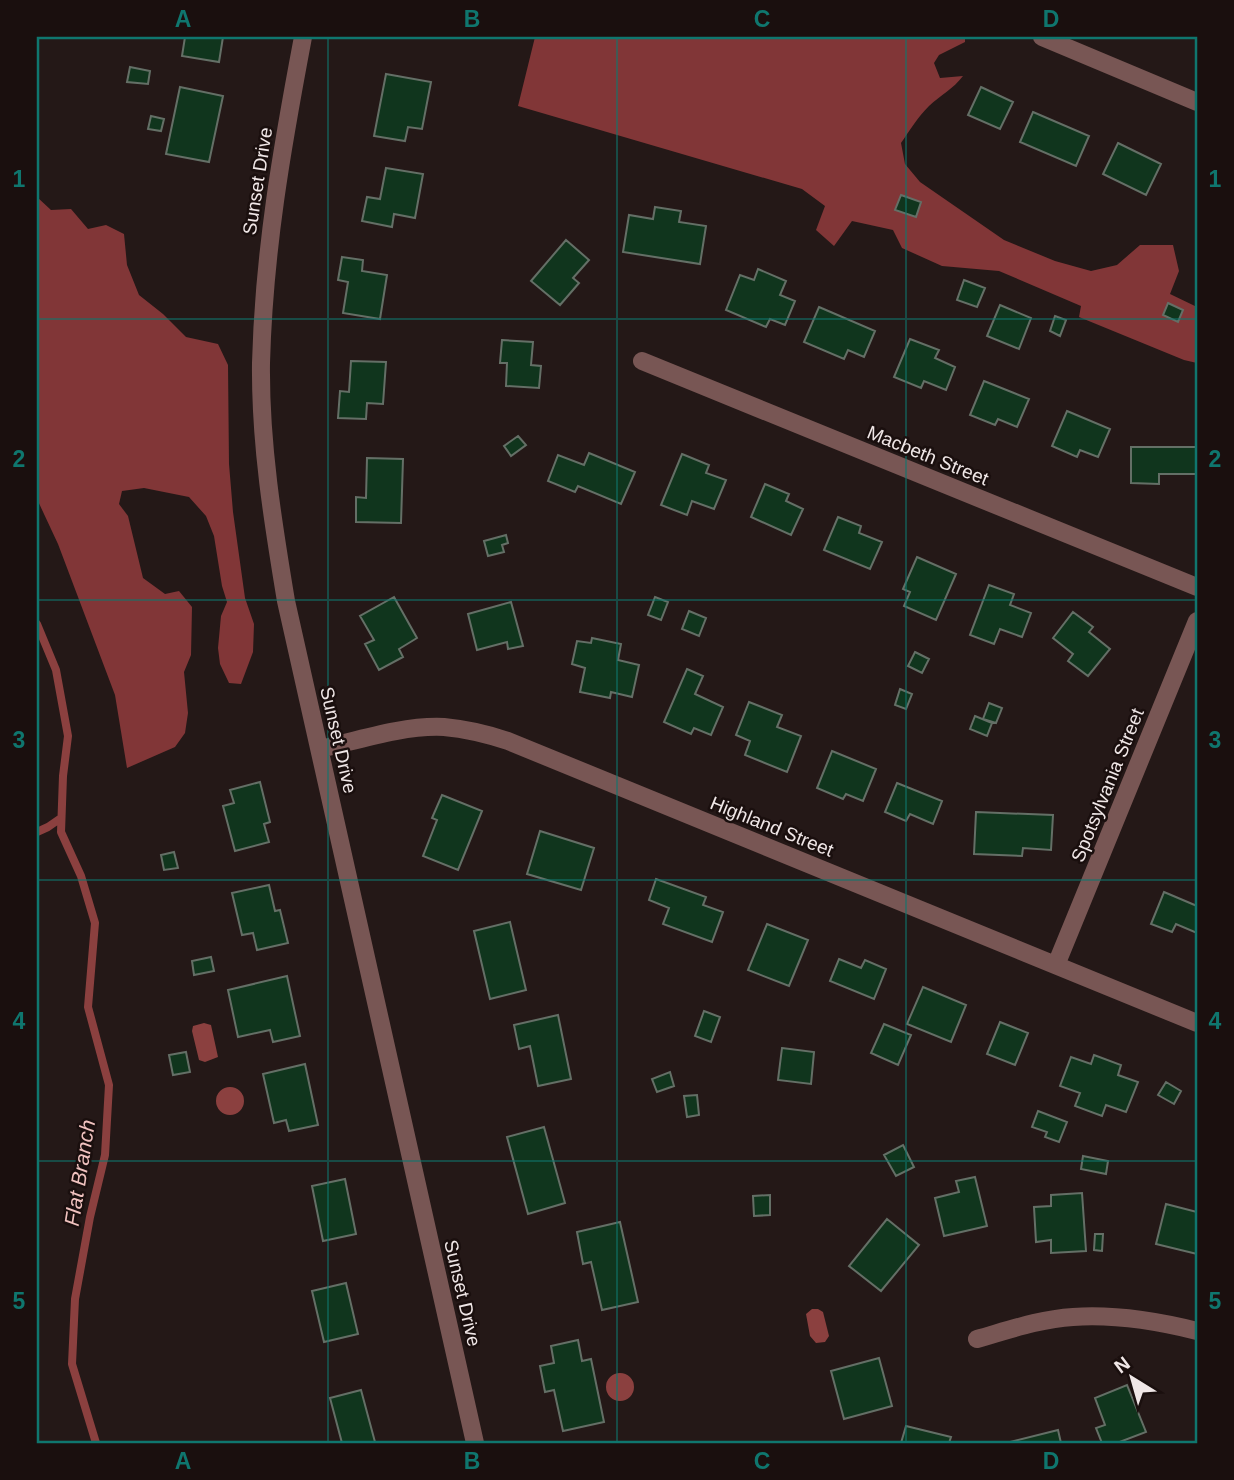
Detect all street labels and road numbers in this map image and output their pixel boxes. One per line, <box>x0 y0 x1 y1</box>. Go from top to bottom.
street label: Sunset Drive <box>239 126 276 236</box>
street label: Macbeth Street <box>864 422 992 490</box>
street label: Sunset Drive <box>316 685 361 795</box>
street label: Spotsylvania Street <box>1067 705 1148 865</box>
street label: Highland Street <box>707 792 837 861</box>
street label: Sunset Drive <box>440 1238 485 1348</box>

